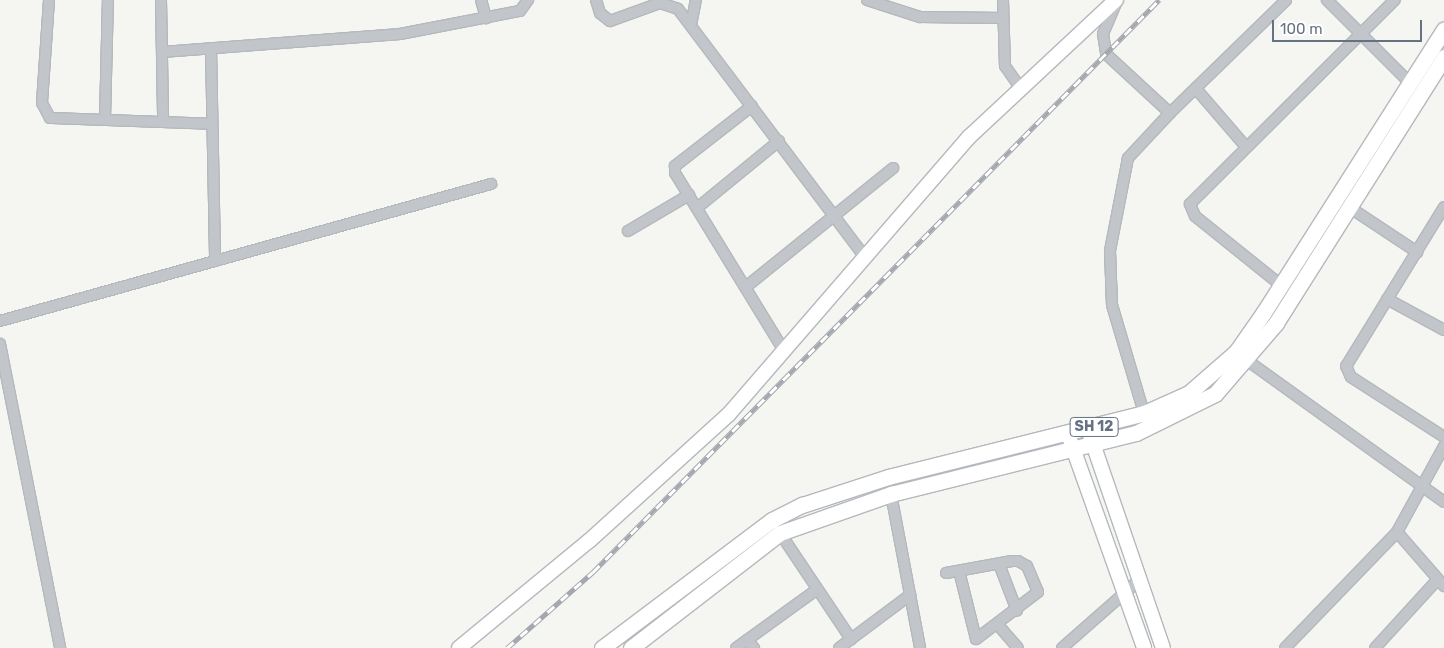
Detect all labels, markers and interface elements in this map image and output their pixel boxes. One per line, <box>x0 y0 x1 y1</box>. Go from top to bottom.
scale bar <box>1274 10 1424 42</box>
text: 100 m <box>1280 20 1322 38</box>
road number: SH 12 <box>1069 416 1119 438</box>

